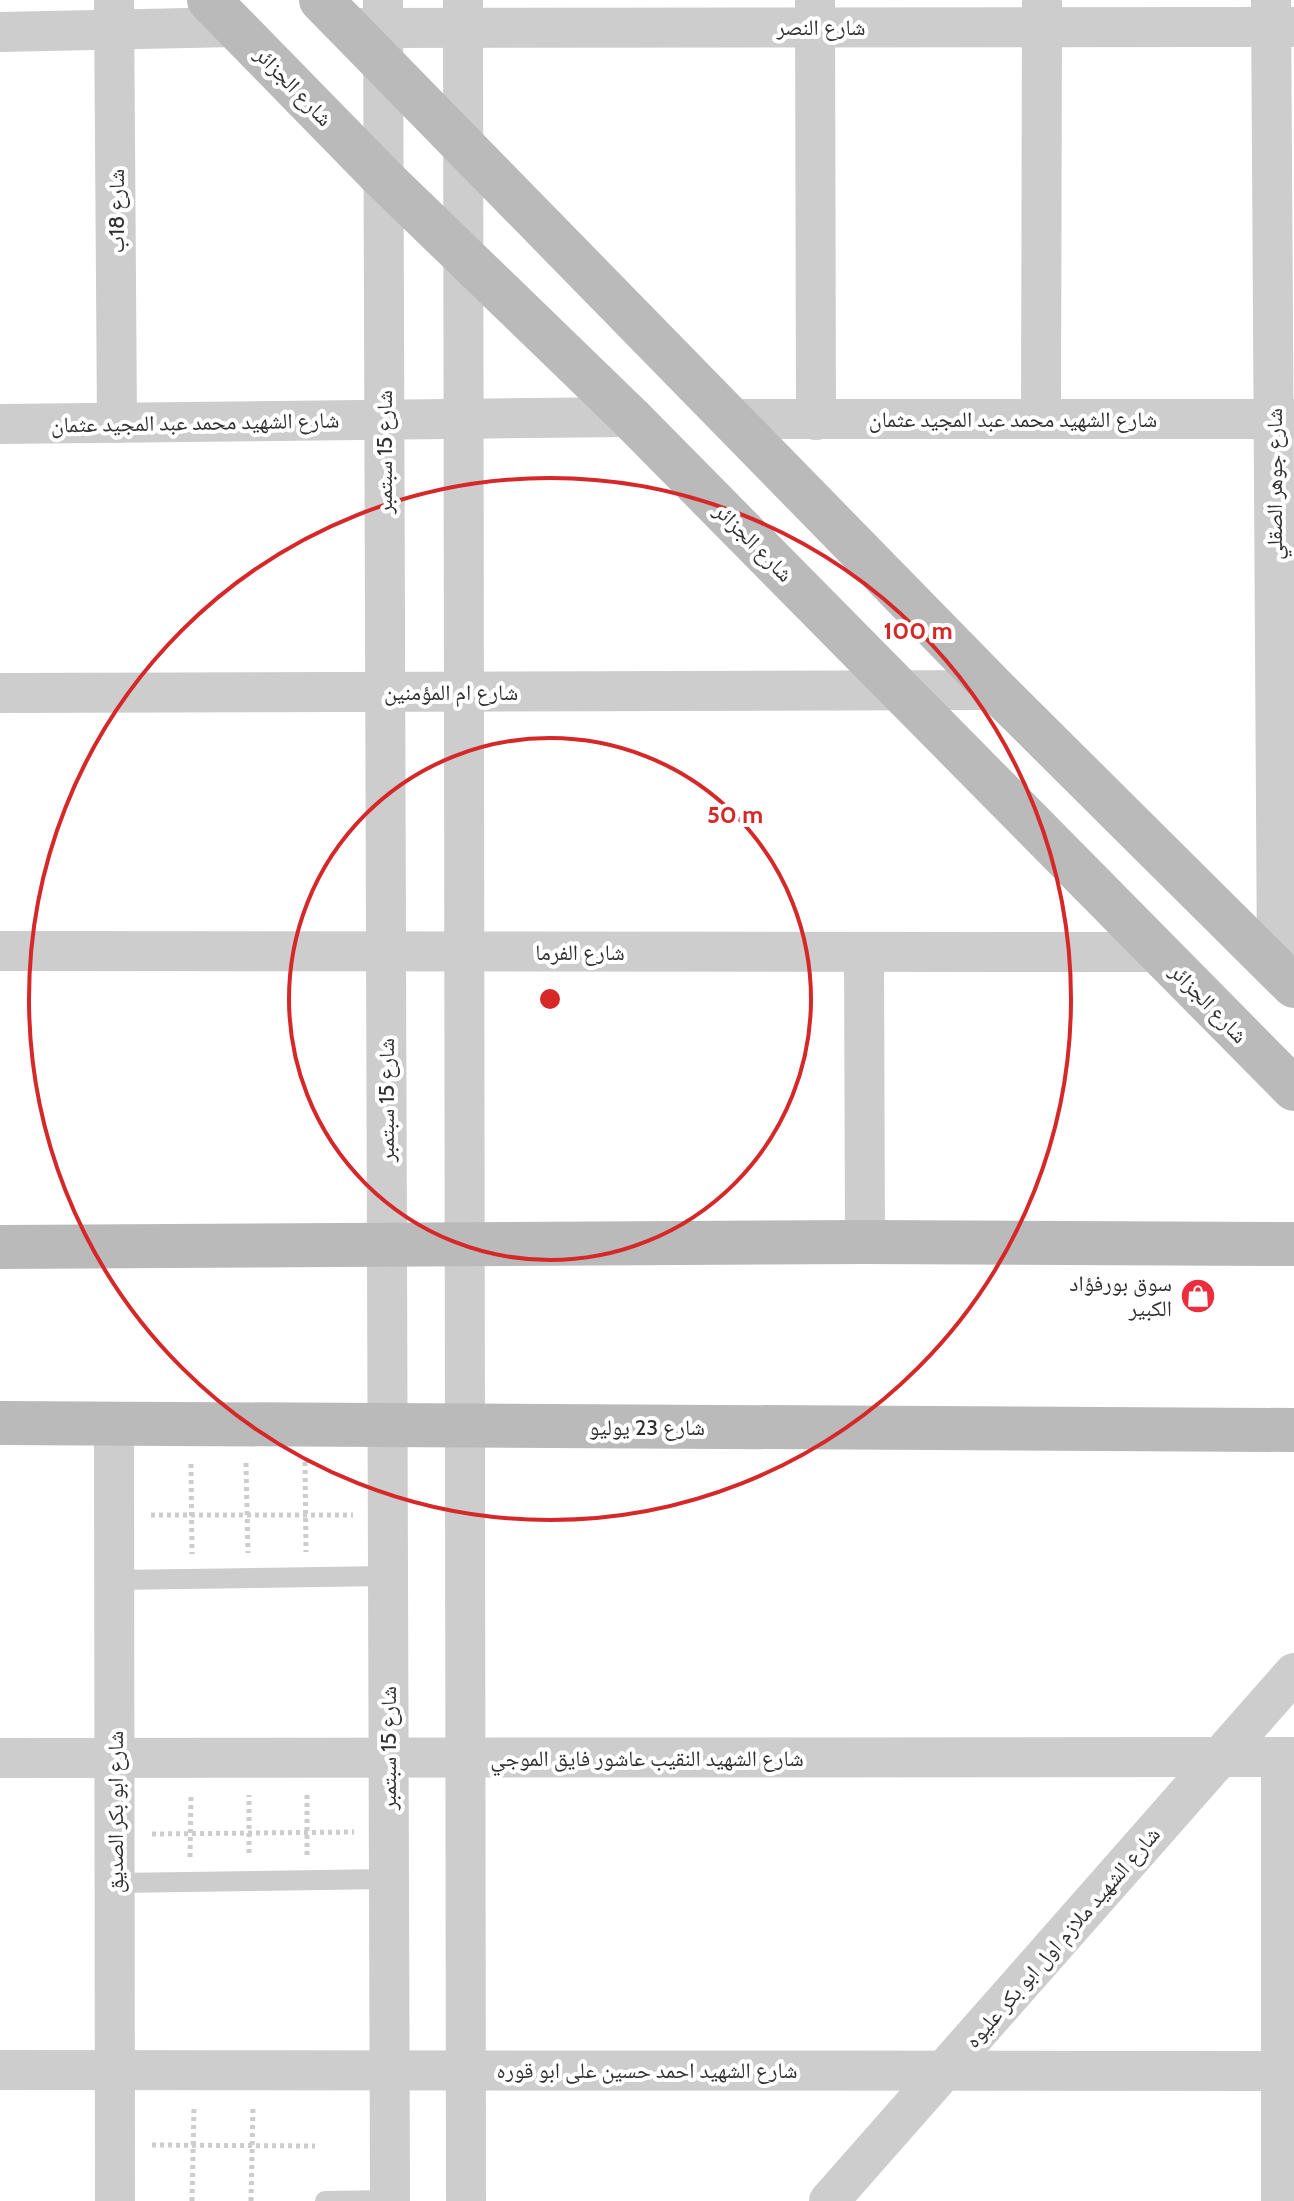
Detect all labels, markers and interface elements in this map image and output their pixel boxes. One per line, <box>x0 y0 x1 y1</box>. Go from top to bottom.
street label: شارع النصر <box>775 14 866 41</box>
street label: شارع الجزائر <box>248 40 338 132</box>
street label: شارع 18ب <box>103 169 130 253</box>
street label: شارع 15 سبتمبر <box>371 390 398 515</box>
street label: شارع الشهيد محمد عبد المجيد عثمان <box>51 406 339 439</box>
street label: شارع الشهيد محمد عبد المجيد عثمان <box>869 406 1157 433</box>
street label: شارع جوهر الصقلي <box>1261 408 1292 560</box>
street label: شارع الجزائر <box>708 497 799 587</box>
text: 100 m <box>883 616 953 645</box>
street label: شارع ام المؤمنين <box>384 679 518 707</box>
text: 50 m <box>707 800 763 829</box>
street label: شارع الفرما <box>535 939 625 966</box>
street label: شارع الجزائر <box>1163 957 1253 1049</box>
centre of rings <box>536 985 564 1013</box>
street label: شارع 15 سبتمبر <box>373 1038 400 1163</box>
place label: سوق بورفؤاد الكبير <box>1069 1270 1172 1322</box>
shop icon: سوق بورفؤاد الكبير <box>1179 1277 1217 1315</box>
street label: شارع 23 يوليو <box>589 1414 705 1441</box>
street label: شارع 15 سبتمبر <box>375 1686 402 1811</box>
street label: شارع ابو بكر الصديق <box>102 1731 129 1893</box>
street label: شارع الشهيد النقيب عاشور فايق الموجي <box>490 1745 804 1776</box>
street label: شارع الشهيد ملازم اول ابو بكر عليوه <box>959 1821 1167 2054</box>
street label: شارع الشهيد احمد حسين على ابو قوره <box>496 2057 798 2084</box>

